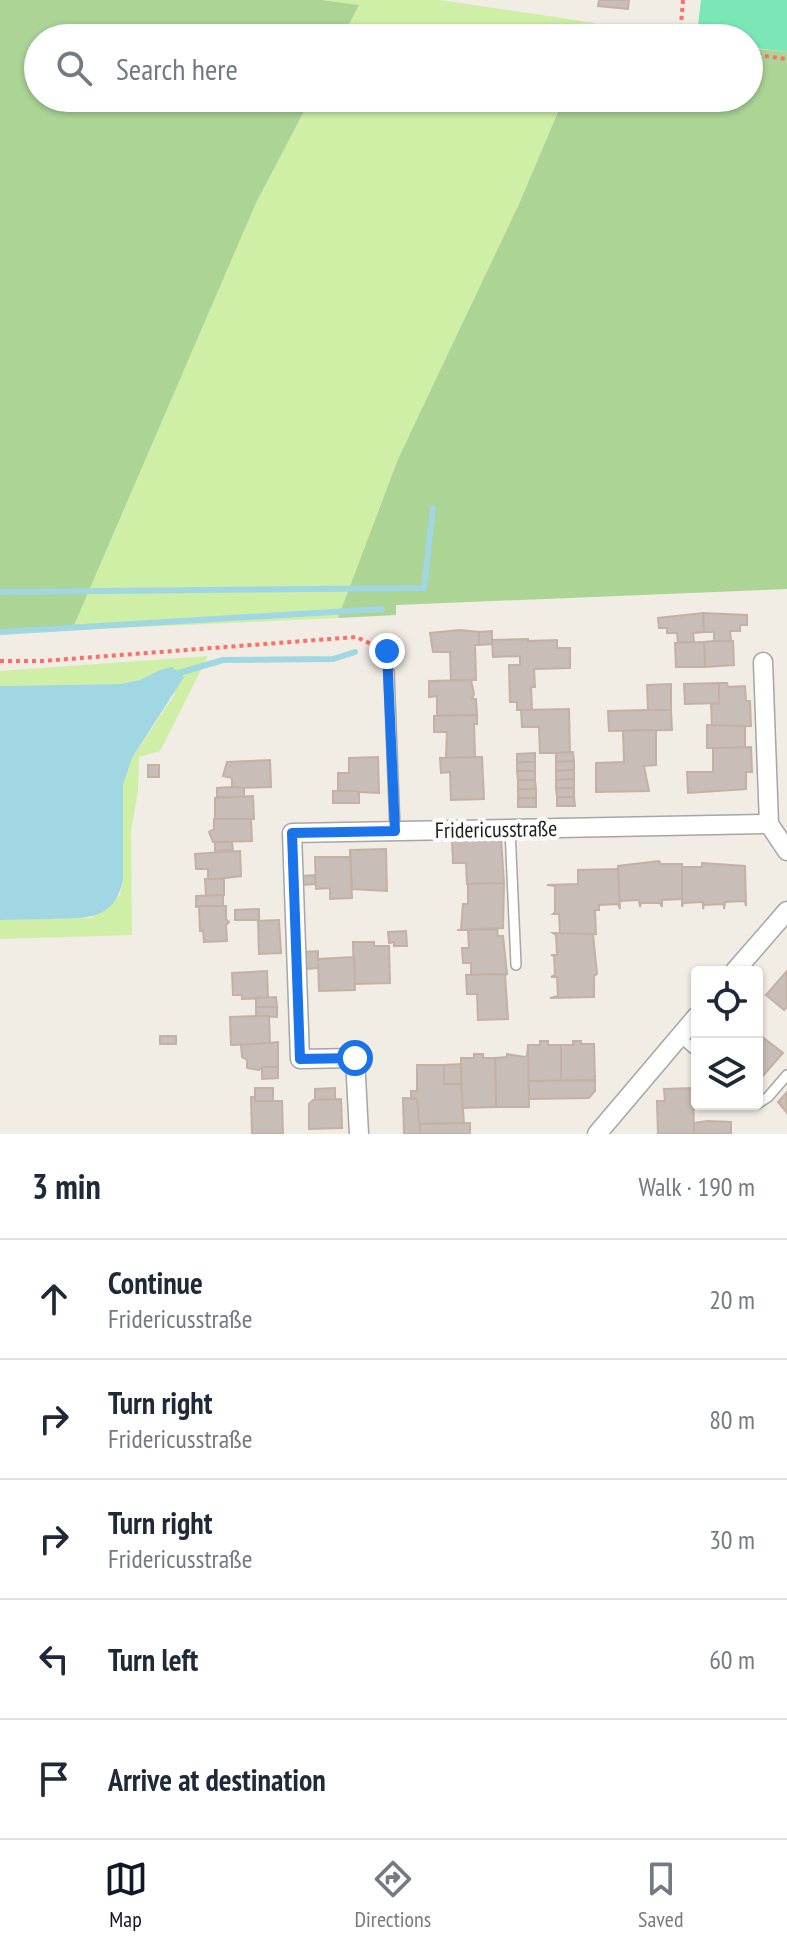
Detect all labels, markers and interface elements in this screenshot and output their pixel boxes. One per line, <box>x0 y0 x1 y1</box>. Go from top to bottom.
search box <box>24 24 763 112</box>
icon: search <box>52 46 96 90</box>
text: Search here <box>116 49 238 88</box>
route end <box>369 633 405 669</box>
street label: Fridericusstraße <box>435 814 557 844</box>
map controls <box>691 966 763 1110</box>
button: locate <box>691 966 763 1038</box>
button: layers <box>691 1038 763 1110</box>
route start <box>337 1040 373 1076</box>
text: 3 min <box>32 1164 101 1208</box>
text: Walk · 190 m <box>638 1170 755 1203</box>
text: Continue <box>108 1263 203 1302</box>
icon: ahead <box>32 1277 76 1321</box>
text: 20 m <box>709 1283 755 1316</box>
text: Fridericusstraße <box>108 1302 252 1335</box>
text: Turn right <box>108 1383 212 1422</box>
icon: right <box>32 1397 76 1441</box>
text: 80 m <box>709 1403 755 1436</box>
text: Fridericusstraße <box>108 1422 252 1455</box>
text: Turn right <box>108 1503 212 1542</box>
icon: right <box>32 1517 76 1561</box>
text: 30 m <box>709 1523 755 1556</box>
text: Fridericusstraße <box>108 1542 252 1575</box>
icon: left <box>32 1637 76 1681</box>
text: Turn left <box>108 1640 198 1679</box>
text: 60 m <box>709 1643 755 1676</box>
icon: arrive <box>32 1757 76 1801</box>
text: Arrive at destination <box>108 1760 326 1799</box>
tab: Map <box>104 1857 148 1933</box>
tab: Directions <box>355 1857 431 1933</box>
tab: Saved <box>638 1857 683 1933</box>

